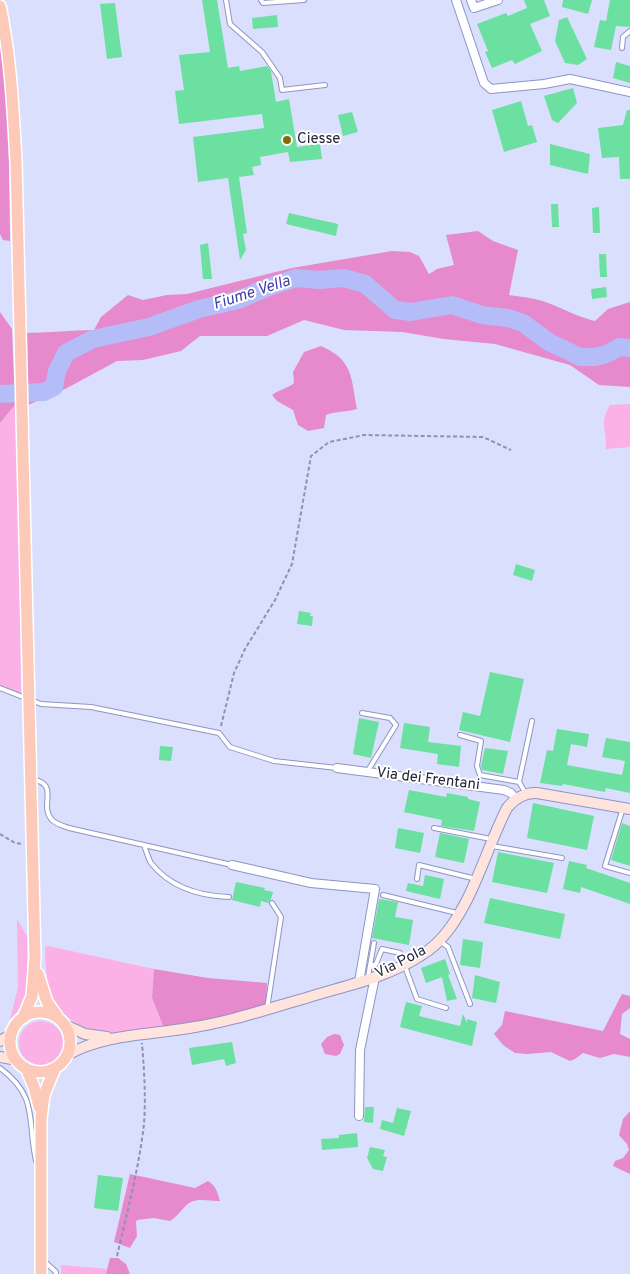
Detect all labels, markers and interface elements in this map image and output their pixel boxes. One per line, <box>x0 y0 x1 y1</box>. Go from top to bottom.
place label: Ciesse <box>297 131 340 149</box>
marker: Ciesse <box>281 134 293 146</box>
water label: Fiume Vella <box>211 273 293 315</box>
street label: Via dei Frentani <box>375 765 481 795</box>
street label: Via Pola <box>373 943 429 983</box>

